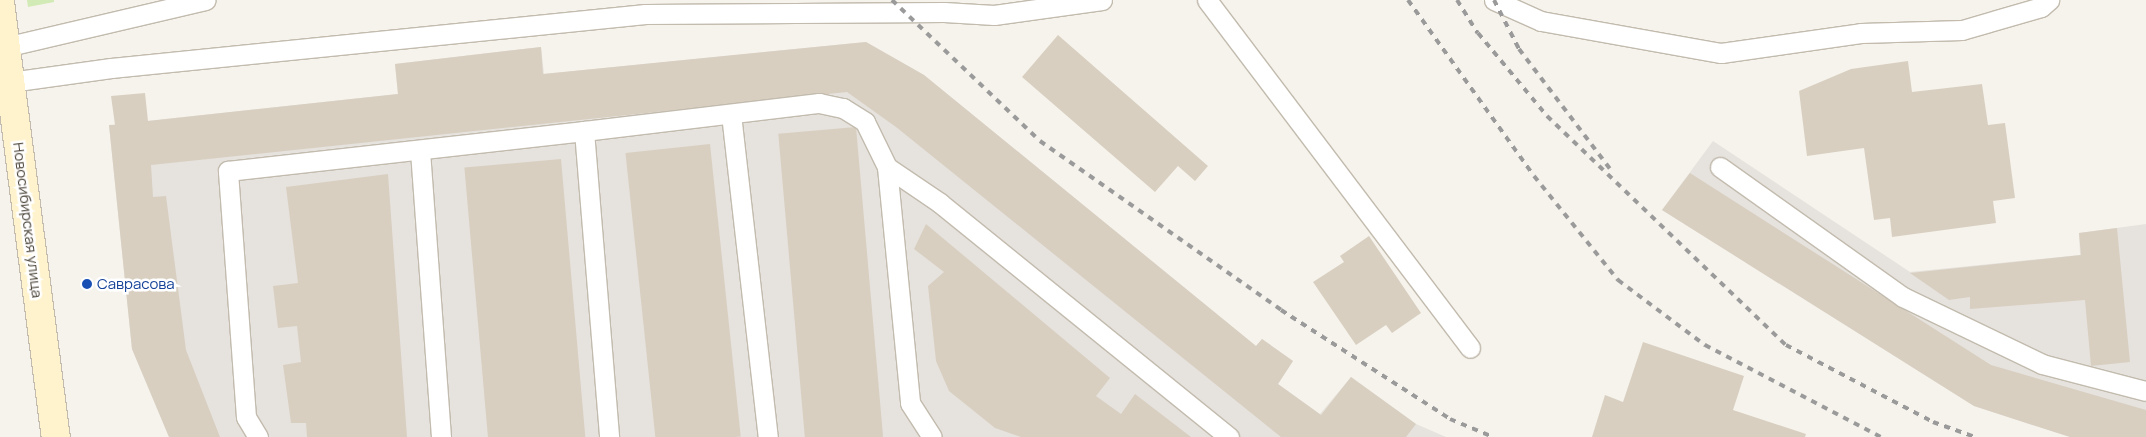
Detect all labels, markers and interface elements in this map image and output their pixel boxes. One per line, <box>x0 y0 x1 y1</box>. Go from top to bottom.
street label: Новосибирская улица <box>10 141 46 299</box>
place label: Саврасова <box>97 275 175 293</box>
marker: Саврасова <box>81 278 93 290</box>

